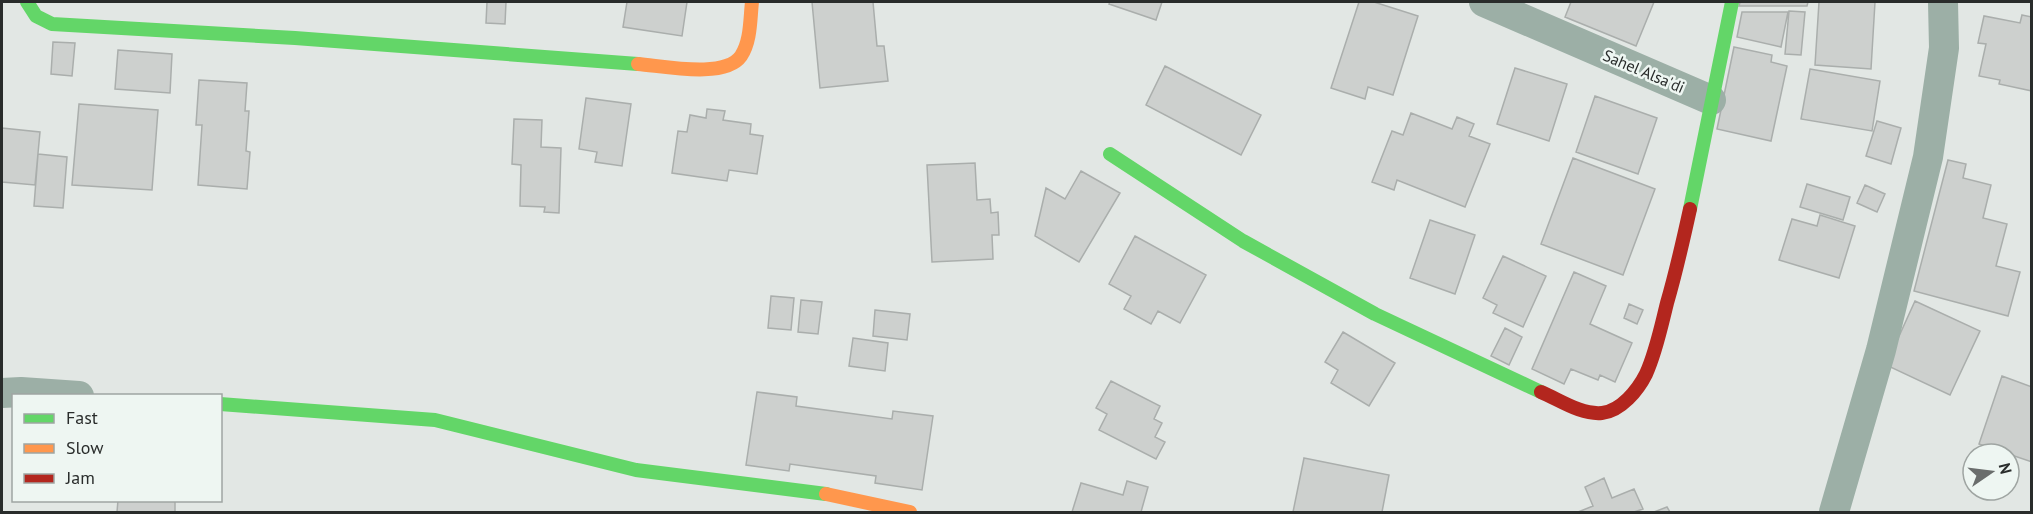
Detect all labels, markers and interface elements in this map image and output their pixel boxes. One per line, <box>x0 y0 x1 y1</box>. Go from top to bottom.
street label: Sahel Alsa'di <box>1600 45 1688 97</box>
legend <box>12 394 222 502</box>
text: Fast <box>66 406 98 429</box>
text: Slow <box>66 436 104 459</box>
north arrow <box>1961 442 2021 502</box>
text: N <box>1995 461 2017 476</box>
text: Jam <box>65 466 95 489</box>

